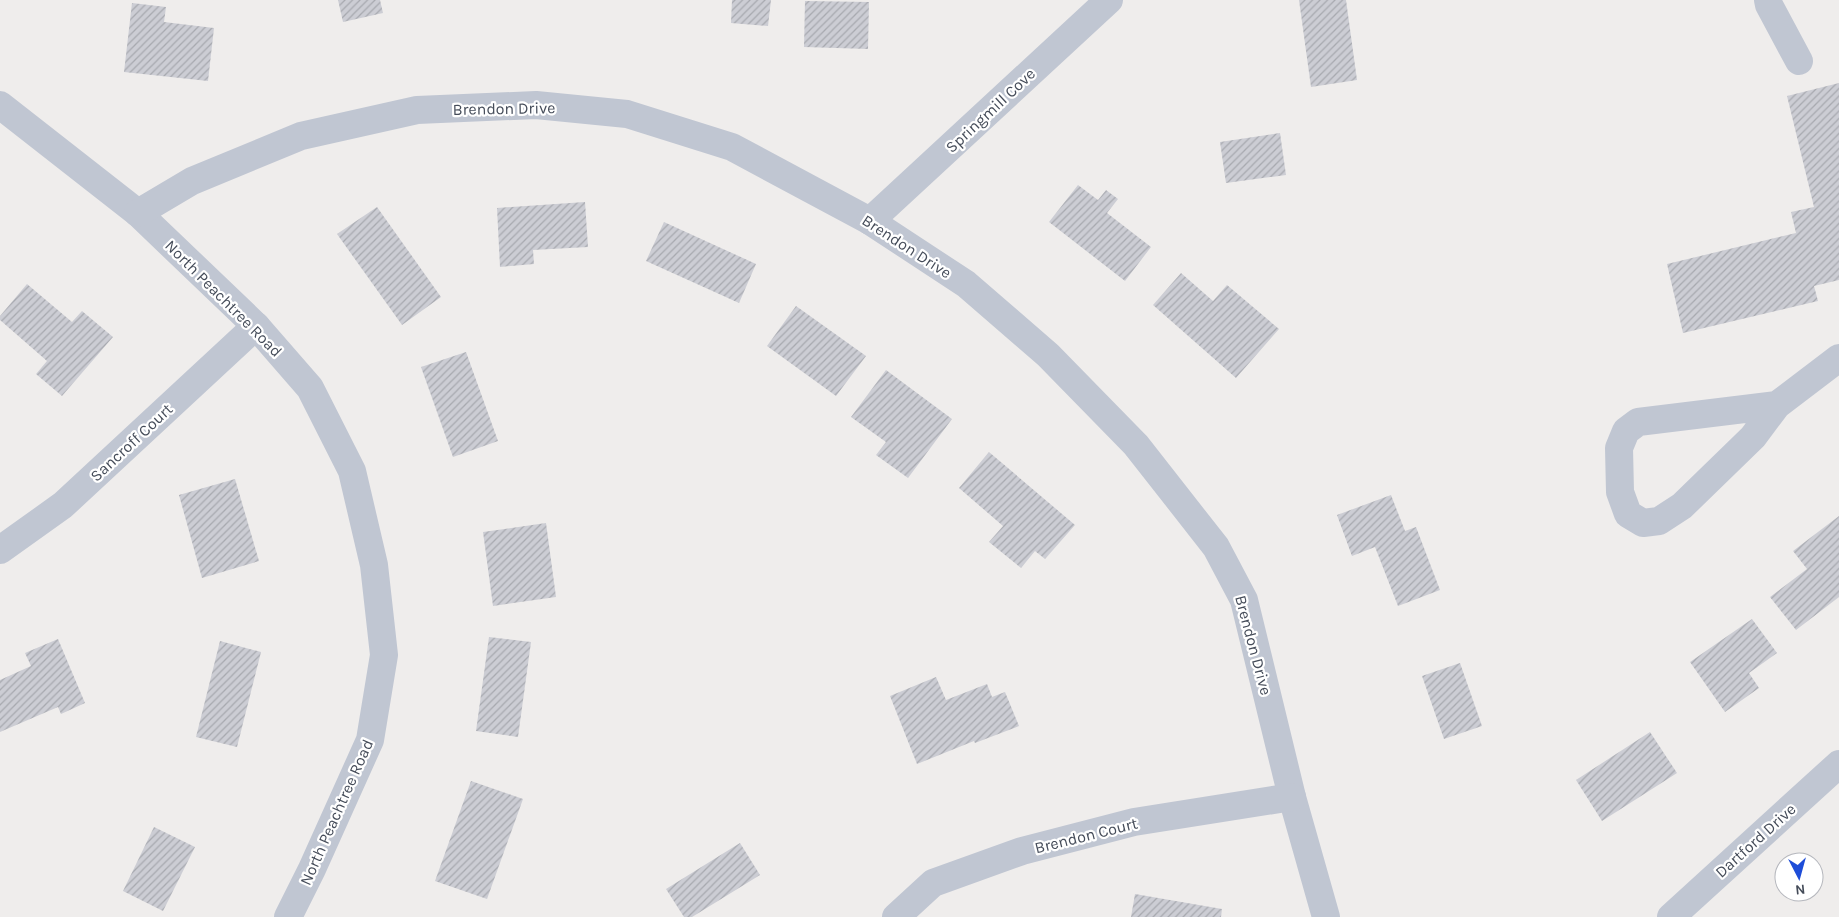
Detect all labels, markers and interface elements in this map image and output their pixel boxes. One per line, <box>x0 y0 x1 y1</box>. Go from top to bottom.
street label: Springmill Cove <box>942 64 1039 157</box>
street label: Brendon Drive <box>453 98 555 119</box>
street label: Brendon Drive <box>859 210 955 282</box>
street label: North Peachtree Road <box>161 236 286 361</box>
street label: Sancroff Court <box>86 399 176 485</box>
street label: Brendon Drive <box>1231 593 1276 697</box>
street label: North Peachtree Road <box>296 736 377 888</box>
street label: Dartford Drive <box>1711 799 1800 881</box>
street label: Brendon Court <box>1033 814 1140 857</box>
north arrow <box>1774 852 1824 902</box>
text: N <box>1794 880 1806 898</box>

